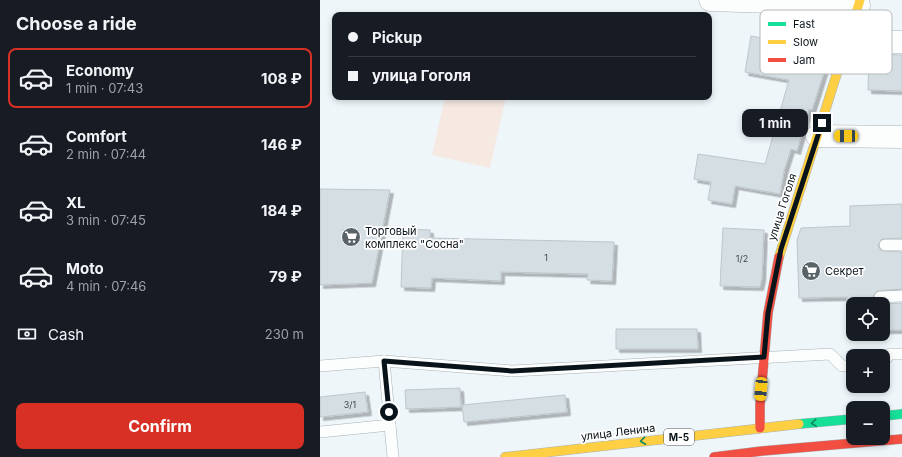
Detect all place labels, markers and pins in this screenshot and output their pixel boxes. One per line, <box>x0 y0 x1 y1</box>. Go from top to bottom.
place label: Торговый комплекс "Сосна" <box>365 224 464 251</box>
supermarket icon: Торговый комплекс "Сосна" <box>340 226 362 248</box>
supermarket icon: Секрет <box>800 260 822 282</box>
place label: Секрет <box>825 264 865 278</box>

